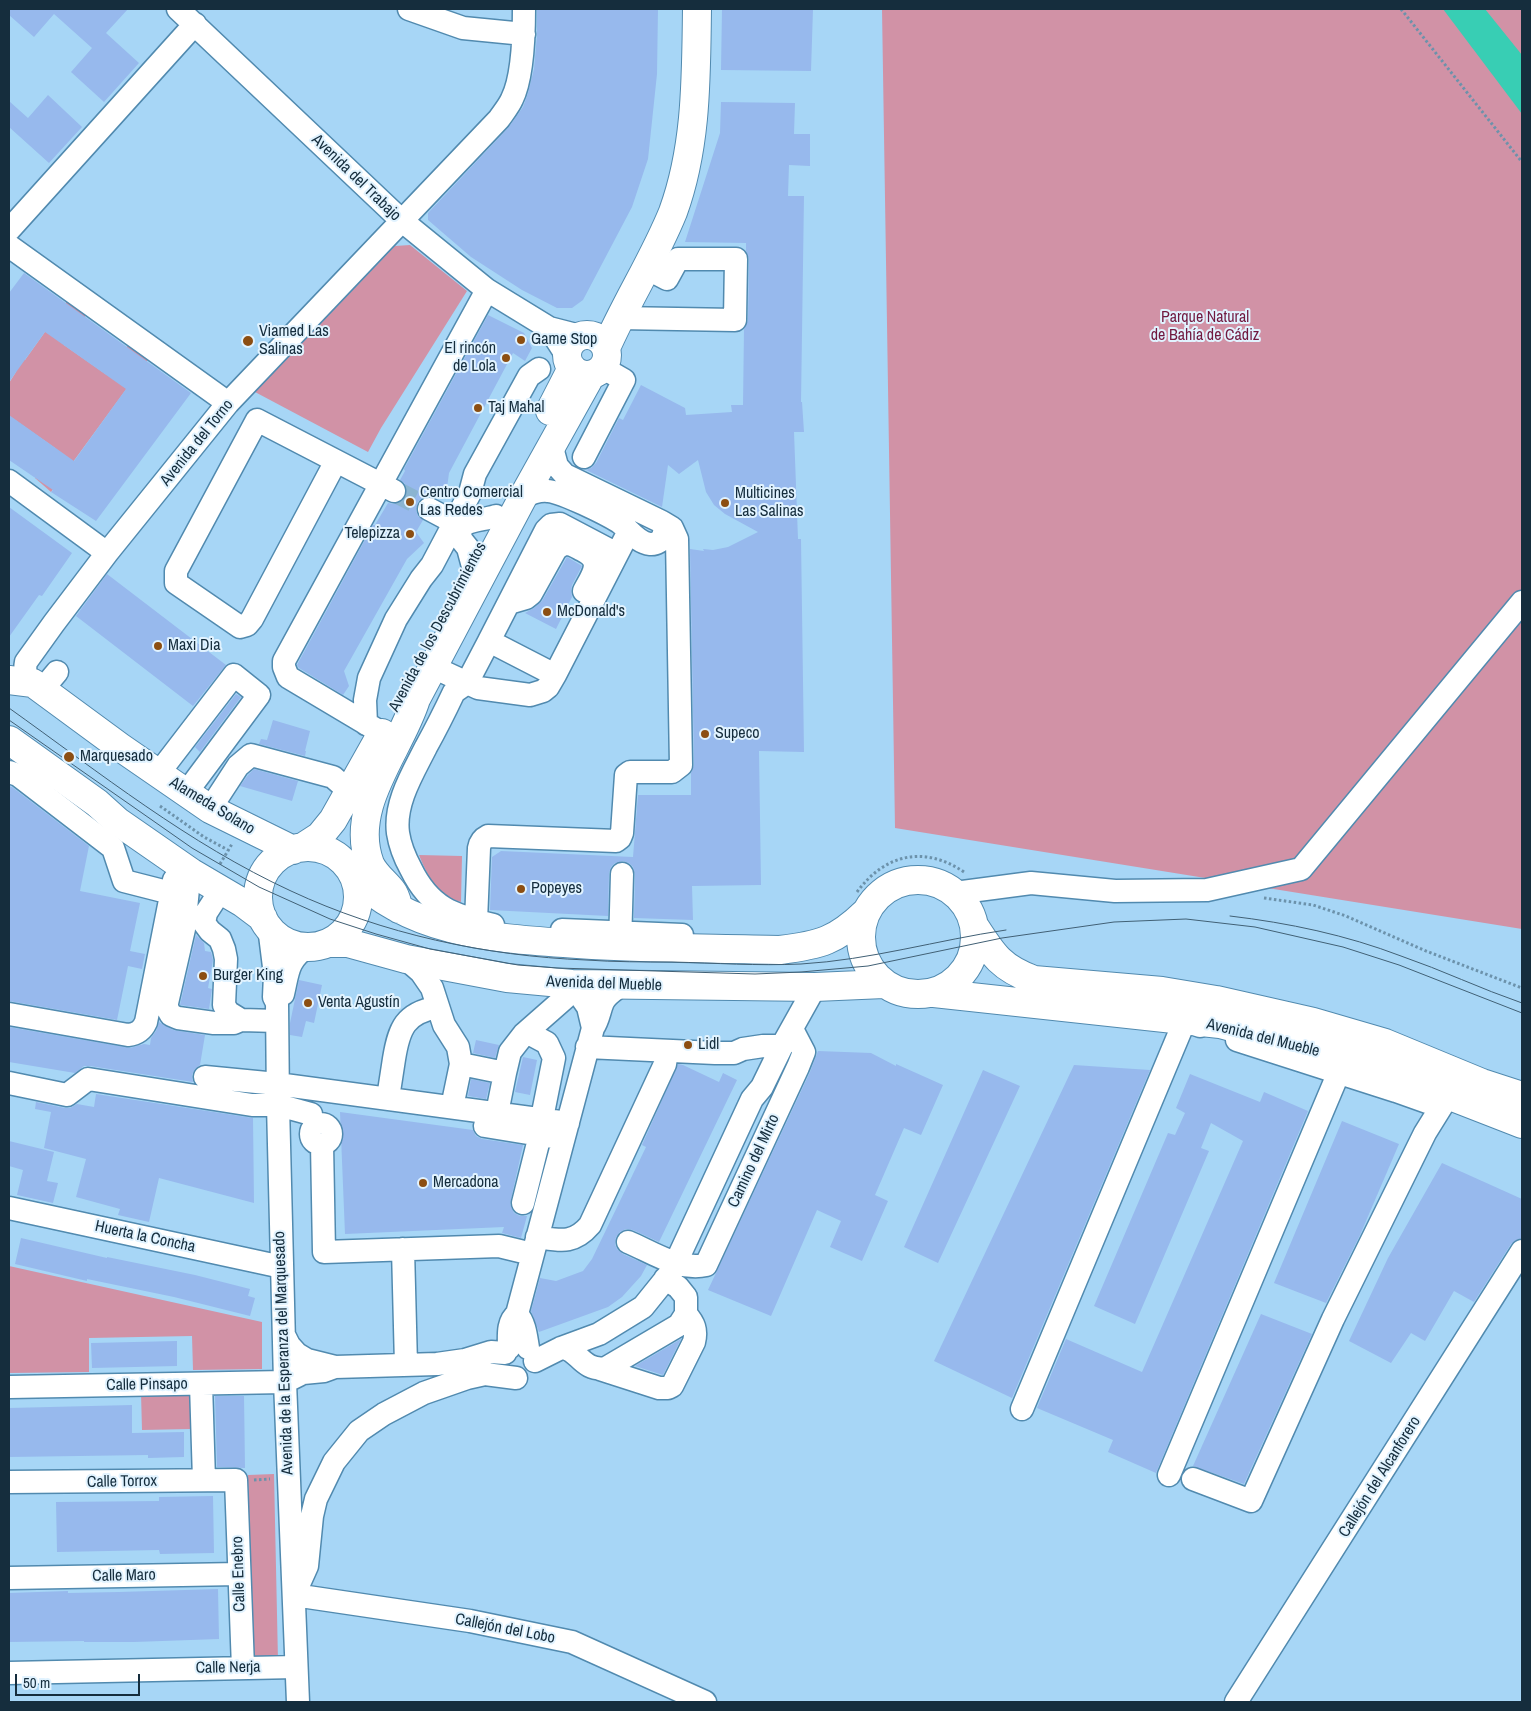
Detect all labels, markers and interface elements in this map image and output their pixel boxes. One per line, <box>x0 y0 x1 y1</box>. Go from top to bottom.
street label: Avenida del Trabajo <box>307 131 405 225</box>
park label: Parque Natural de Bahía de Cádiz <box>1151 308 1259 346</box>
place label: Viamed Las Salinas <box>259 322 329 360</box>
place label: Game Stop <box>531 330 597 350</box>
marker: Viamed Las Salinas <box>241 334 255 348</box>
marker: Game Stop <box>515 334 527 346</box>
place label: El rincón de Lola <box>444 339 496 377</box>
marker: El rincón de Lola <box>500 352 512 364</box>
street label: Avenida del Torno <box>156 396 238 490</box>
place label: Taj Mahal <box>488 398 544 418</box>
marker: Taj Mahal <box>472 402 484 414</box>
place label: Centro Comercial Las Redes <box>420 483 523 521</box>
place label: Multicines Las Salinas <box>735 484 804 522</box>
marker: Centro Comercial Las Redes <box>404 496 416 508</box>
marker: Multicines Las Salinas <box>719 497 731 509</box>
place label: Telepizza <box>345 524 400 544</box>
marker: Telepizza <box>404 528 416 540</box>
street label: Avenida de los Descubrimientos <box>385 539 491 715</box>
place label: McDonald's <box>557 602 625 622</box>
marker: McDonald's <box>541 606 553 618</box>
place label: Maxi Dia <box>168 636 220 656</box>
marker: Maxi Dia <box>152 640 164 652</box>
place label: Supeco <box>715 724 759 744</box>
marker: Supeco <box>699 728 711 740</box>
place label: Marquesado <box>80 747 153 767</box>
marker: Marquesado <box>62 750 76 764</box>
street label: Alameda Solano <box>166 773 258 839</box>
place label: Popeyes <box>531 879 582 899</box>
marker: Popeyes <box>515 883 527 895</box>
place label: Burger King <box>213 966 283 986</box>
marker: Burger King <box>197 970 209 982</box>
street label: Avenida del Mueble <box>546 972 662 996</box>
place label: Venta Agustín <box>318 993 400 1013</box>
marker: Venta Agustín <box>302 997 314 1009</box>
street label: Avenida del Mueble <box>1205 1015 1321 1061</box>
place label: Lidl <box>698 1035 719 1055</box>
marker: Lidl <box>682 1039 694 1051</box>
street label: Camino del Mirto <box>724 1111 784 1211</box>
place label: Mercadona <box>433 1173 499 1193</box>
marker: Mercadona <box>417 1177 429 1189</box>
street label: Huerta la Concha <box>93 1217 197 1257</box>
street label: Avenida de la Esperanza del Marquesado <box>270 1231 298 1475</box>
street label: Calle Pinsapo <box>106 1375 188 1395</box>
street label: Callejón del Alcanforero <box>1335 1413 1425 1541</box>
street label: Calle Torrox <box>87 1472 157 1492</box>
street label: Calle Enebro <box>228 1536 250 1612</box>
street label: Calle Maro <box>92 1566 156 1586</box>
street label: Callejón del Lobo <box>453 1610 557 1648</box>
street label: Calle Nerja <box>195 1658 261 1678</box>
scale bar <box>18 1664 142 1696</box>
text: 50 m <box>23 1672 50 1693</box>

